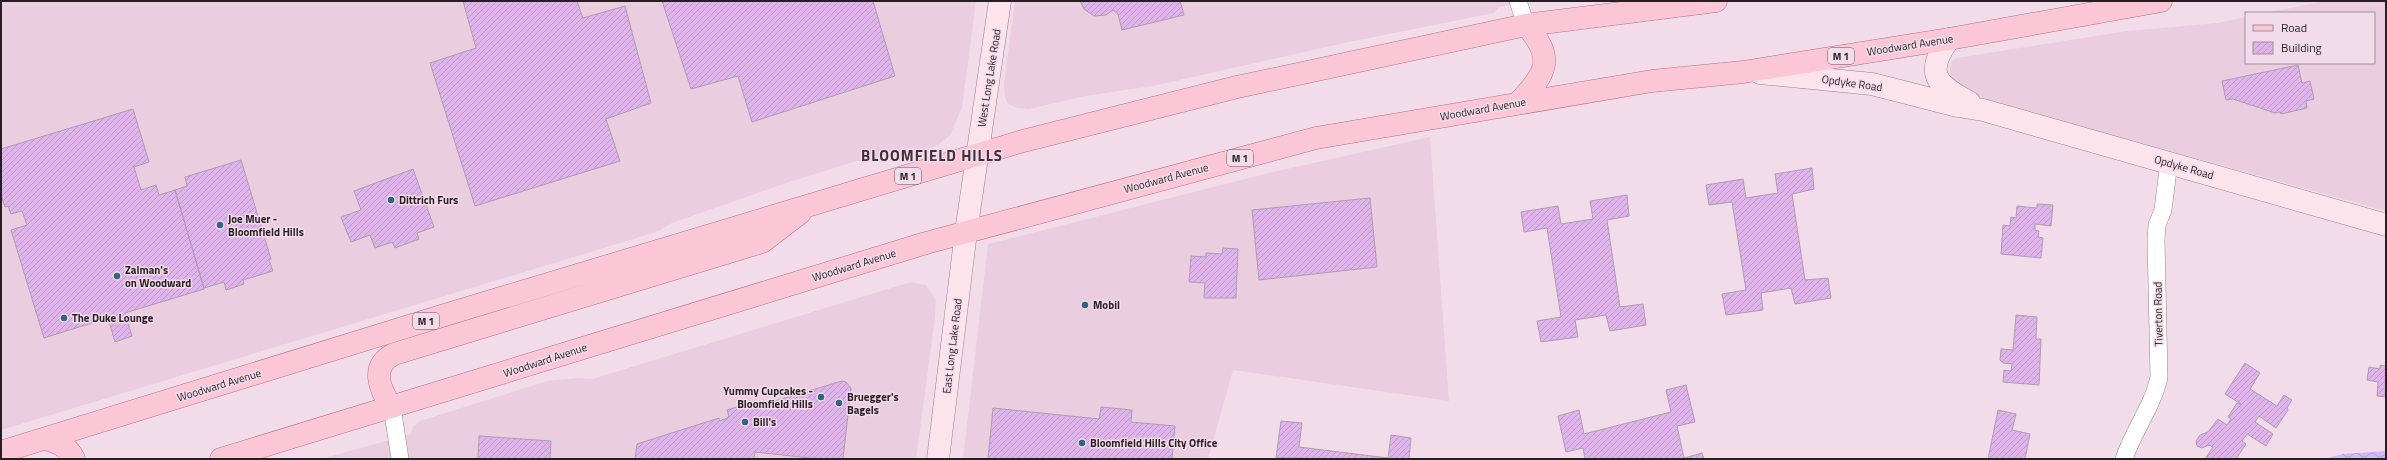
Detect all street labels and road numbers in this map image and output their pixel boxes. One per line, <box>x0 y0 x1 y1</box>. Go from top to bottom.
street label: West Long Lake Road <box>973 28 1005 128</box>
street label: Woodward Avenue <box>1866 30 1955 60</box>
road number: M 1 <box>1828 48 1854 64</box>
street label: Opdyke Road <box>1821 71 1884 95</box>
street label: Woodward Avenue <box>1439 93 1528 124</box>
road number: M 1 <box>1227 150 1253 166</box>
street label: Opdyke Road <box>2152 151 2216 183</box>
street label: Woodward Avenue <box>1122 159 1211 197</box>
road number: M 1 <box>895 168 921 184</box>
street label: Woodward Avenue <box>810 244 898 285</box>
street label: Tiverton Road <box>2149 281 2167 346</box>
street label: East Long Lake Road <box>938 297 966 394</box>
road number: M 1 <box>413 313 439 329</box>
street label: Woodward Avenue <box>501 339 589 381</box>
street label: Woodward Avenue <box>175 364 263 405</box>

